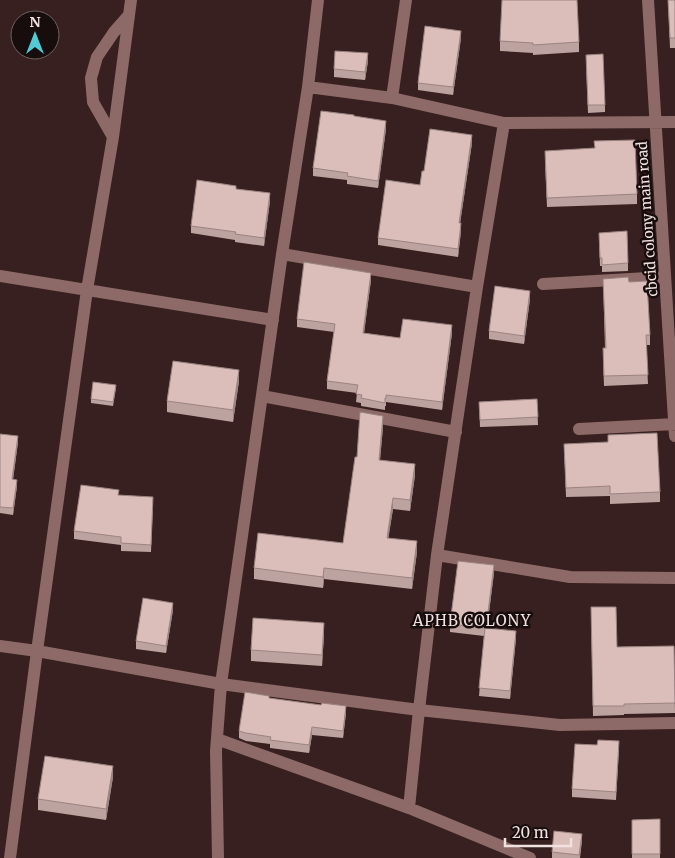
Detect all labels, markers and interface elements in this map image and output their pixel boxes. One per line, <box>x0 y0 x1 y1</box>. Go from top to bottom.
north arrow <box>10 10 60 60</box>
text: N <box>29 13 41 31</box>
street label: cbcid colony main road <box>633 140 661 297</box>
district label: APHB COLONY <box>412 611 531 630</box>
scale bar <box>505 816 571 848</box>
text: 20 m <box>512 823 549 842</box>

